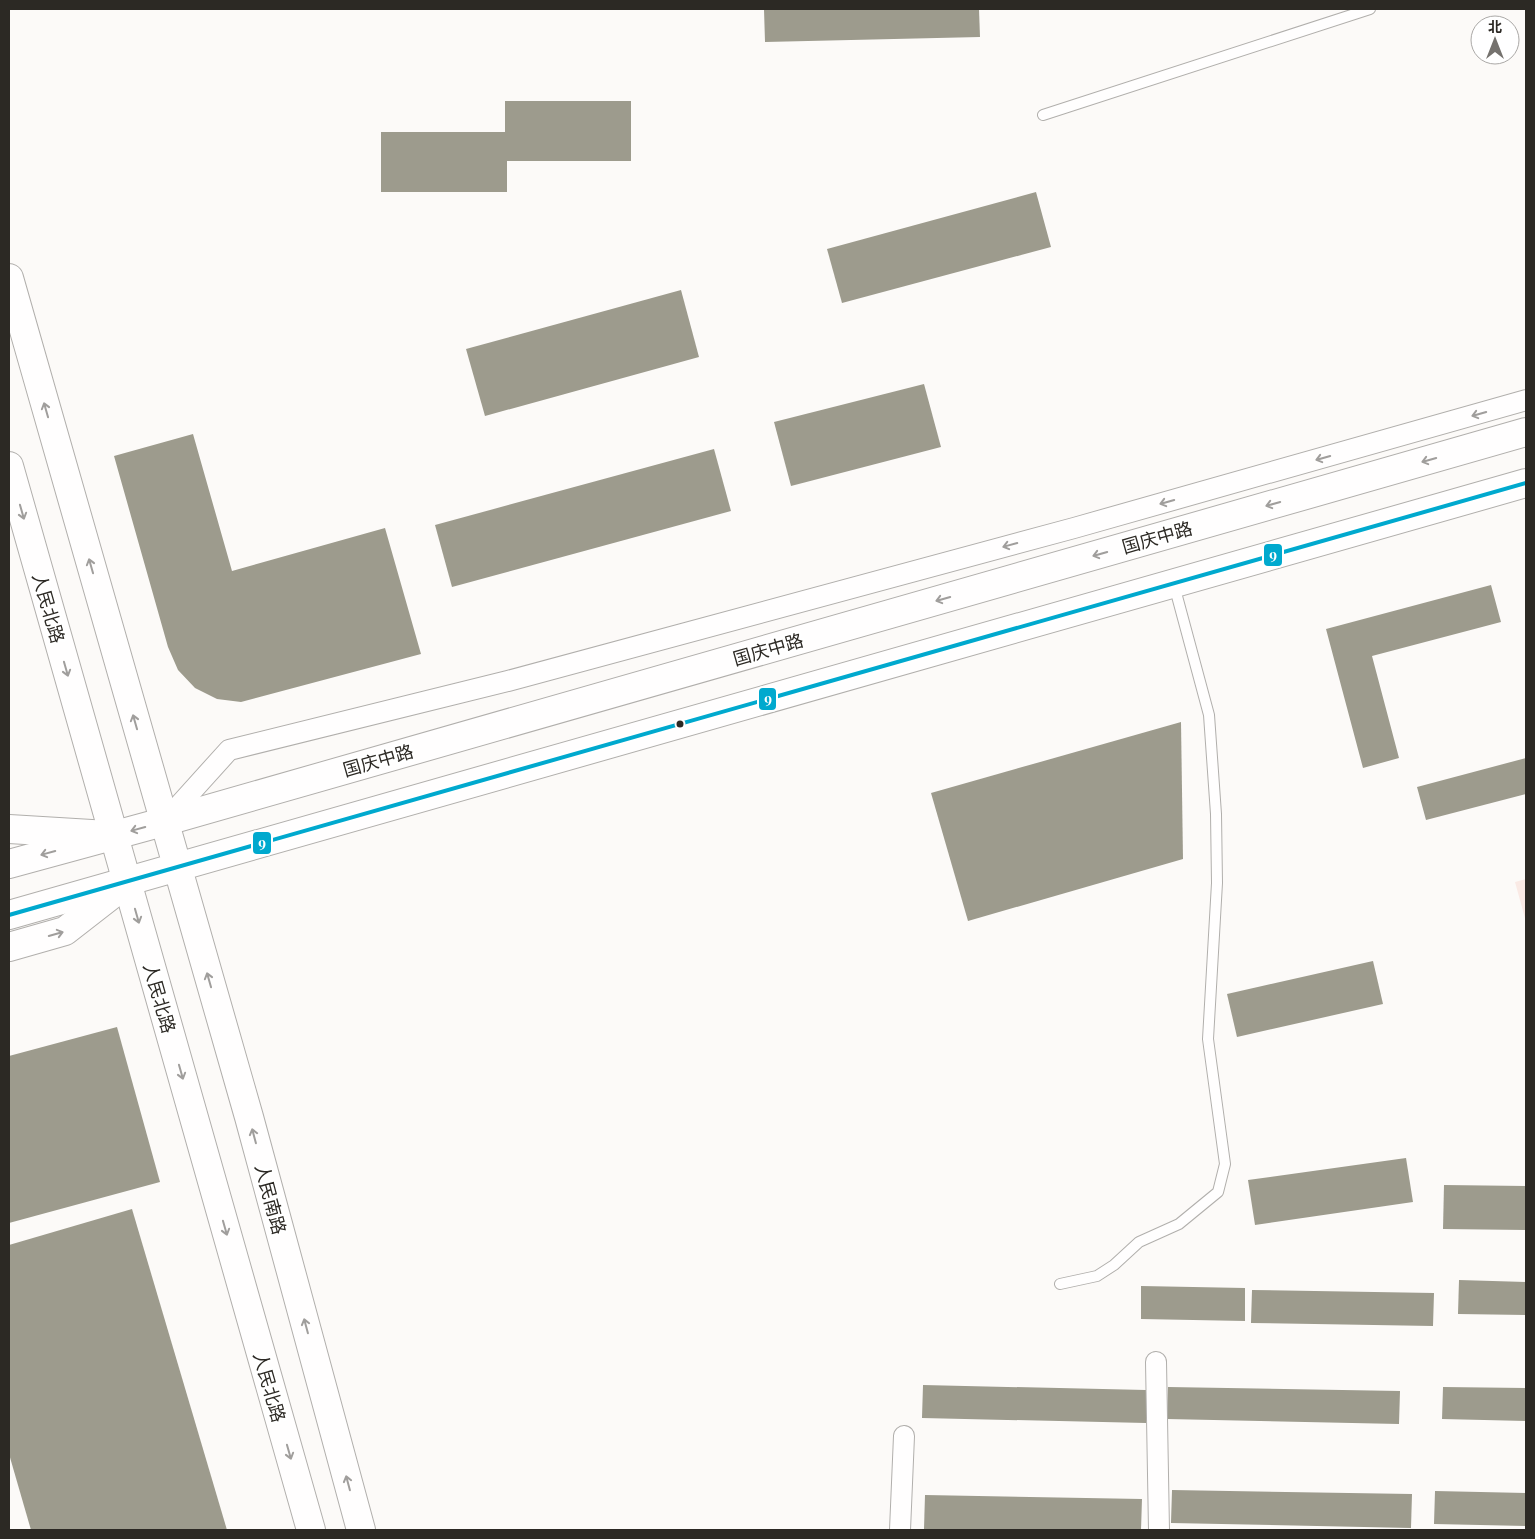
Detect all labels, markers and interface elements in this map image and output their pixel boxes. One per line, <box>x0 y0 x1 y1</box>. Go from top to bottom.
north arrow <box>1470 15 1520 65</box>
text: 北 <box>1488 17 1502 36</box>
one-way arrow <box>41 402 51 418</box>
one-way arrow <box>1472 409 1488 419</box>
one-way arrow <box>1315 453 1331 463</box>
one-way arrow <box>1421 455 1437 465</box>
one-way arrow <box>1159 497 1175 507</box>
one-way arrow <box>1265 500 1281 510</box>
one-way arrow <box>17 504 27 520</box>
street label: 国庆中路 <box>1119 516 1195 558</box>
one-way arrow <box>1002 541 1018 550</box>
line badge: 9 <box>1263 543 1283 567</box>
text: 9 <box>1269 545 1277 564</box>
one-way arrow <box>1092 549 1108 559</box>
one-way arrow <box>85 559 95 575</box>
street label: 人民北路 <box>28 570 70 646</box>
one-way arrow <box>936 594 952 604</box>
street label: 国庆中路 <box>730 628 806 670</box>
one-way arrow <box>61 661 71 677</box>
line badge: 9 <box>758 687 777 711</box>
text: 9 <box>764 689 772 708</box>
one-way arrow <box>130 715 140 731</box>
unlabelled marker <box>675 719 685 729</box>
street label: 国庆中路 <box>340 739 416 781</box>
one-way arrow <box>130 824 146 834</box>
line badge: 9 <box>252 831 272 855</box>
text: 9 <box>258 833 266 852</box>
one-way arrow <box>41 849 57 858</box>
one-way arrow <box>133 907 142 923</box>
one-way arrow <box>47 929 63 938</box>
street label: 人民北路 <box>139 960 181 1036</box>
one-way arrow <box>204 972 214 988</box>
one-way arrow <box>177 1064 187 1080</box>
one-way arrow <box>249 1128 258 1144</box>
street label: 人民南路 <box>250 1161 292 1237</box>
one-way arrow <box>221 1220 231 1236</box>
one-way arrow <box>300 1319 310 1335</box>
street label: 人民北路 <box>249 1349 291 1425</box>
one-way arrow <box>284 1444 294 1460</box>
one-way arrow <box>343 1476 352 1492</box>

